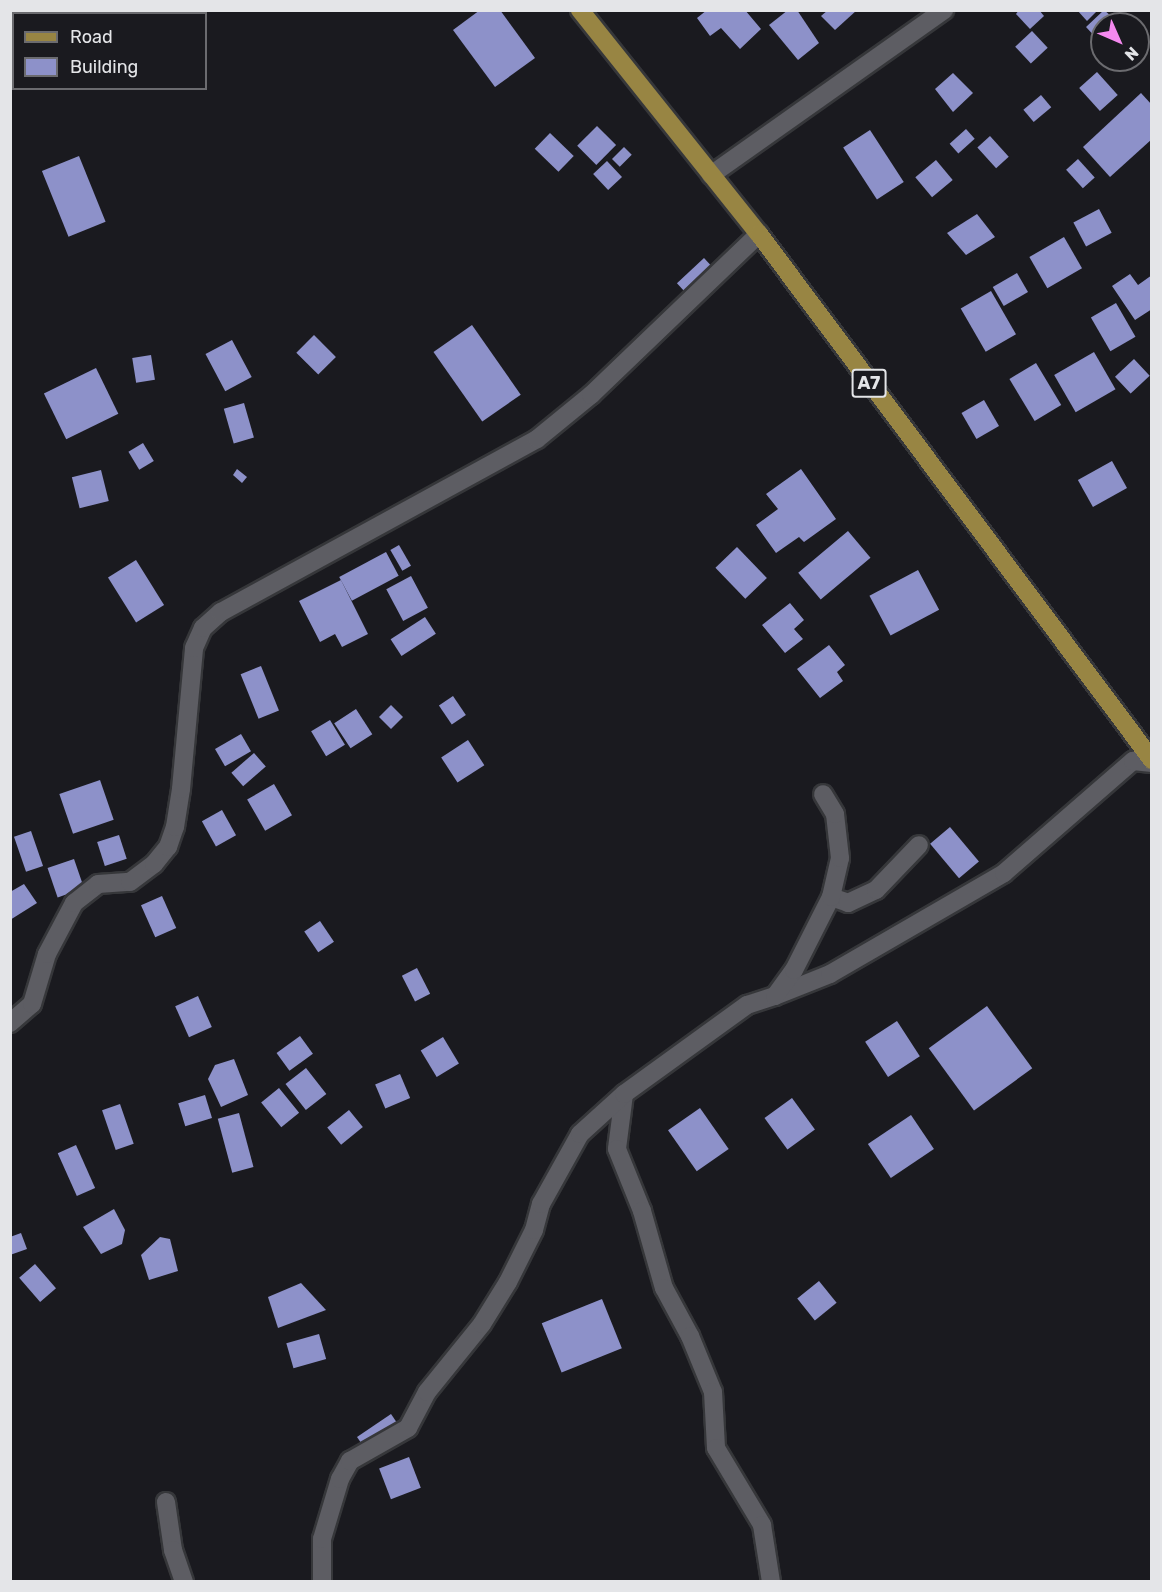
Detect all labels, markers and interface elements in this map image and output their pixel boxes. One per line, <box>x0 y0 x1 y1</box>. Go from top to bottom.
legend <box>12 12 207 90</box>
north arrow <box>1090 12 1150 72</box>
text: Road <box>70 26 113 48</box>
text: N <box>1121 43 1142 64</box>
text: Building <box>70 56 138 78</box>
road number: A7 <box>851 368 887 398</box>

